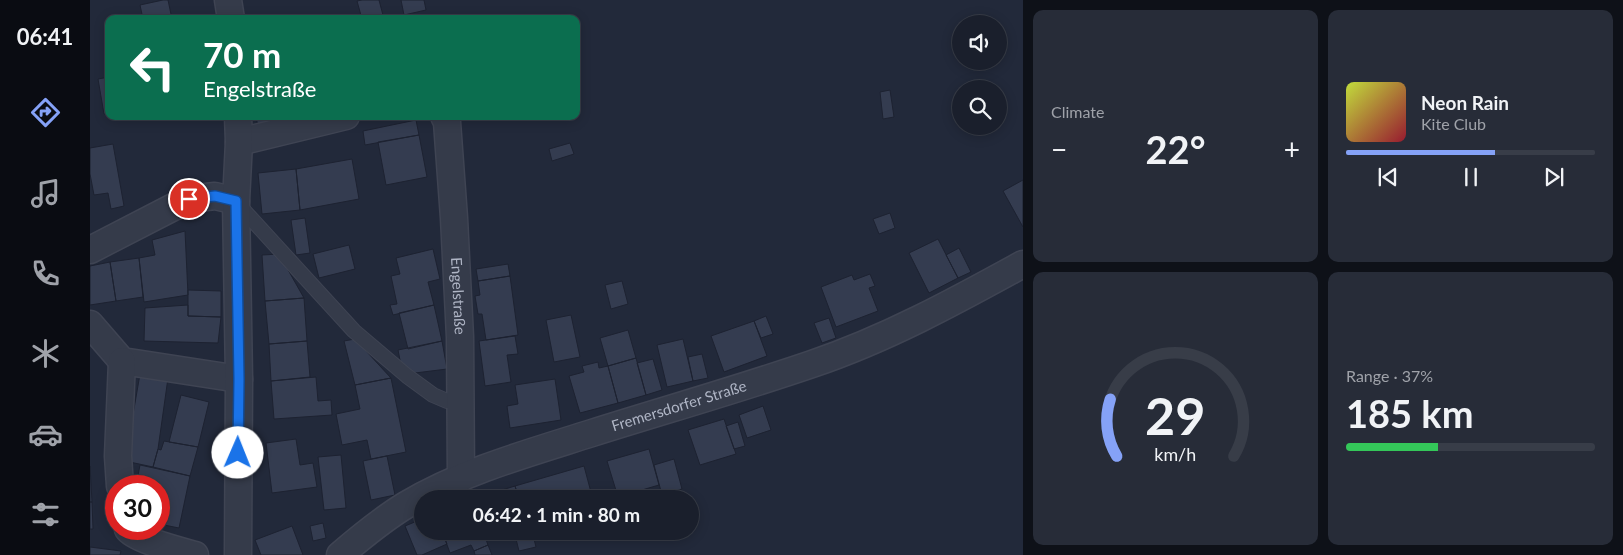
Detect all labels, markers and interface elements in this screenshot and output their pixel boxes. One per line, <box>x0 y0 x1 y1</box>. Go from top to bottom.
map controls <box>952 15 1007 135</box>
button: sound <box>952 15 1007 70</box>
text: 06:41 <box>17 23 73 50</box>
text: 70 m <box>203 33 281 75</box>
icon: left <box>120 35 185 100</box>
text: Engelstraße <box>203 75 316 102</box>
button: search <box>952 80 1007 135</box>
text: Neon Rain <box>1421 91 1509 114</box>
icon: directions <box>28 95 63 130</box>
text: Climate <box>1051 102 1104 121</box>
text: Kite Club <box>1421 114 1486 133</box>
text: 22° <box>1146 126 1205 172</box>
text: − <box>1051 132 1067 166</box>
text: + <box>1284 132 1300 166</box>
icon: previous <box>1374 163 1402 191</box>
icon: pause <box>1457 163 1485 191</box>
icon: next <box>1540 163 1568 191</box>
icon: music <box>28 176 63 211</box>
pin <box>168 178 210 220</box>
icon: arrive <box>175 185 203 213</box>
icon: phone <box>28 256 63 291</box>
street label: Engelstraße <box>448 257 470 335</box>
icon: climate <box>28 336 63 371</box>
text: Range · 37% <box>1346 366 1433 385</box>
street label: Fremersdorfer Straße <box>609 376 749 434</box>
text: 29 <box>1145 384 1206 446</box>
text: 185 km <box>1346 390 1474 436</box>
icon: car <box>28 417 63 452</box>
position arrow <box>211 426 263 478</box>
text: km/h <box>1155 443 1196 465</box>
speed limit sign: 30 <box>105 475 170 540</box>
icon: filters <box>28 497 63 532</box>
text: 06:42 · 1 min · 80 m <box>473 503 640 526</box>

